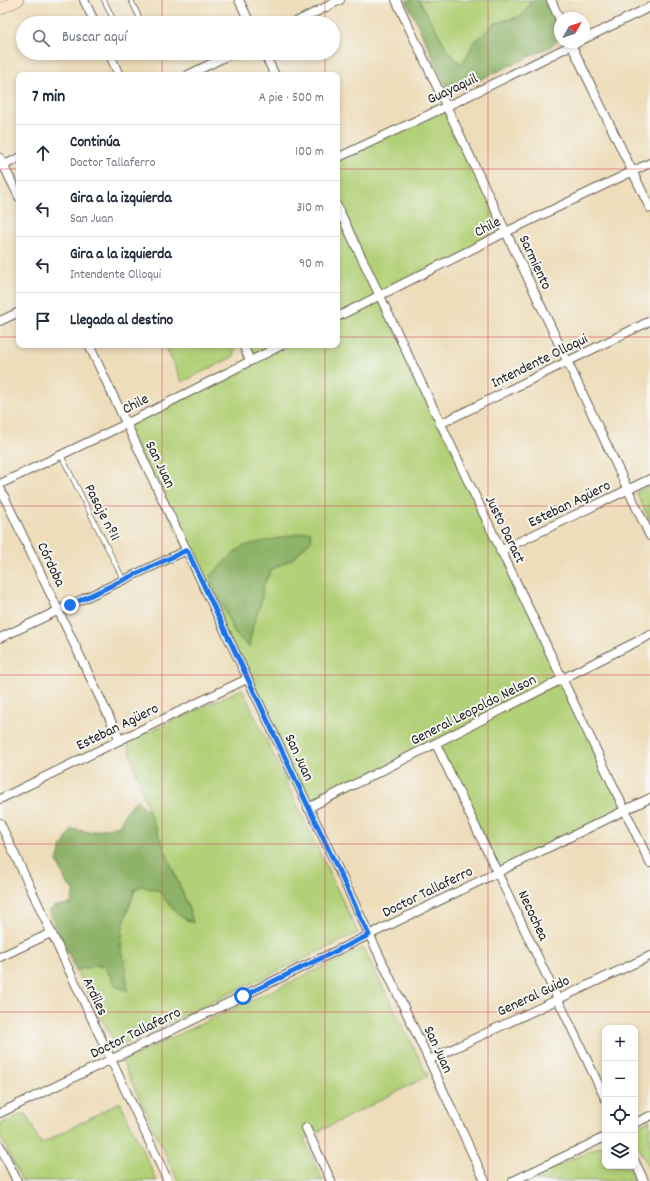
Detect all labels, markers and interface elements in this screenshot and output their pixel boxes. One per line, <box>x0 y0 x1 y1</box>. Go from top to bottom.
north arrow <box>554 12 590 48</box>
search box <box>16 16 340 60</box>
icon: search <box>30 27 52 49</box>
text: Buscar aquí <box>62 27 127 49</box>
street label: Guayaquil <box>424 68 482 111</box>
text: 7 min <box>32 86 65 110</box>
text: A pie · 500 m <box>259 89 324 108</box>
text: Continúa <box>70 132 120 154</box>
icon: ahead <box>32 142 54 164</box>
text: 100 m <box>295 143 324 162</box>
text: Doctor Tallaferro <box>70 154 155 173</box>
text: Gira a la izquierda <box>70 188 171 210</box>
icon: left <box>32 198 54 220</box>
text: 310 m <box>296 199 324 218</box>
text: San Juan <box>70 210 113 229</box>
street label: Chile <box>471 212 505 244</box>
street label: Sarmiento <box>512 232 557 294</box>
text: Gira a la izquierda <box>70 244 171 266</box>
icon: left <box>32 254 54 276</box>
text: 90 m <box>299 255 324 274</box>
text: Intendente Olloqui <box>70 266 161 285</box>
icon: arrive <box>32 310 54 332</box>
text: Llegada al destino <box>70 310 173 332</box>
street label: Intendente Olloqui <box>488 329 592 395</box>
street label: Chile <box>119 389 153 421</box>
street label: San Juan <box>138 438 180 492</box>
street label: Esteban Agüero <box>525 475 615 534</box>
street label: Pasaje nº11 <box>77 481 125 545</box>
street label: Justo Daract <box>478 492 530 568</box>
street label: Córdoba <box>30 539 70 592</box>
route end <box>61 596 79 614</box>
street label: General Leopoldo Nelson <box>407 670 541 752</box>
street label: Esteban Agüero <box>73 698 163 757</box>
street label: San Juan <box>278 731 319 785</box>
street label: Doctor Tallaferro <box>379 861 477 924</box>
street label: Necochea <box>511 887 554 945</box>
street label: General Guido <box>494 970 574 1023</box>
street label: Ardiles <box>76 974 113 1020</box>
route start <box>234 987 252 1005</box>
street label: Doctor Tallaferro <box>87 1002 185 1065</box>
street label: San Juan <box>417 1023 458 1077</box>
map controls <box>602 1025 638 1169</box>
button: + <box>602 1025 638 1061</box>
button: − <box>602 1061 638 1097</box>
button: locate <box>602 1097 638 1133</box>
button: layers <box>602 1133 638 1169</box>

